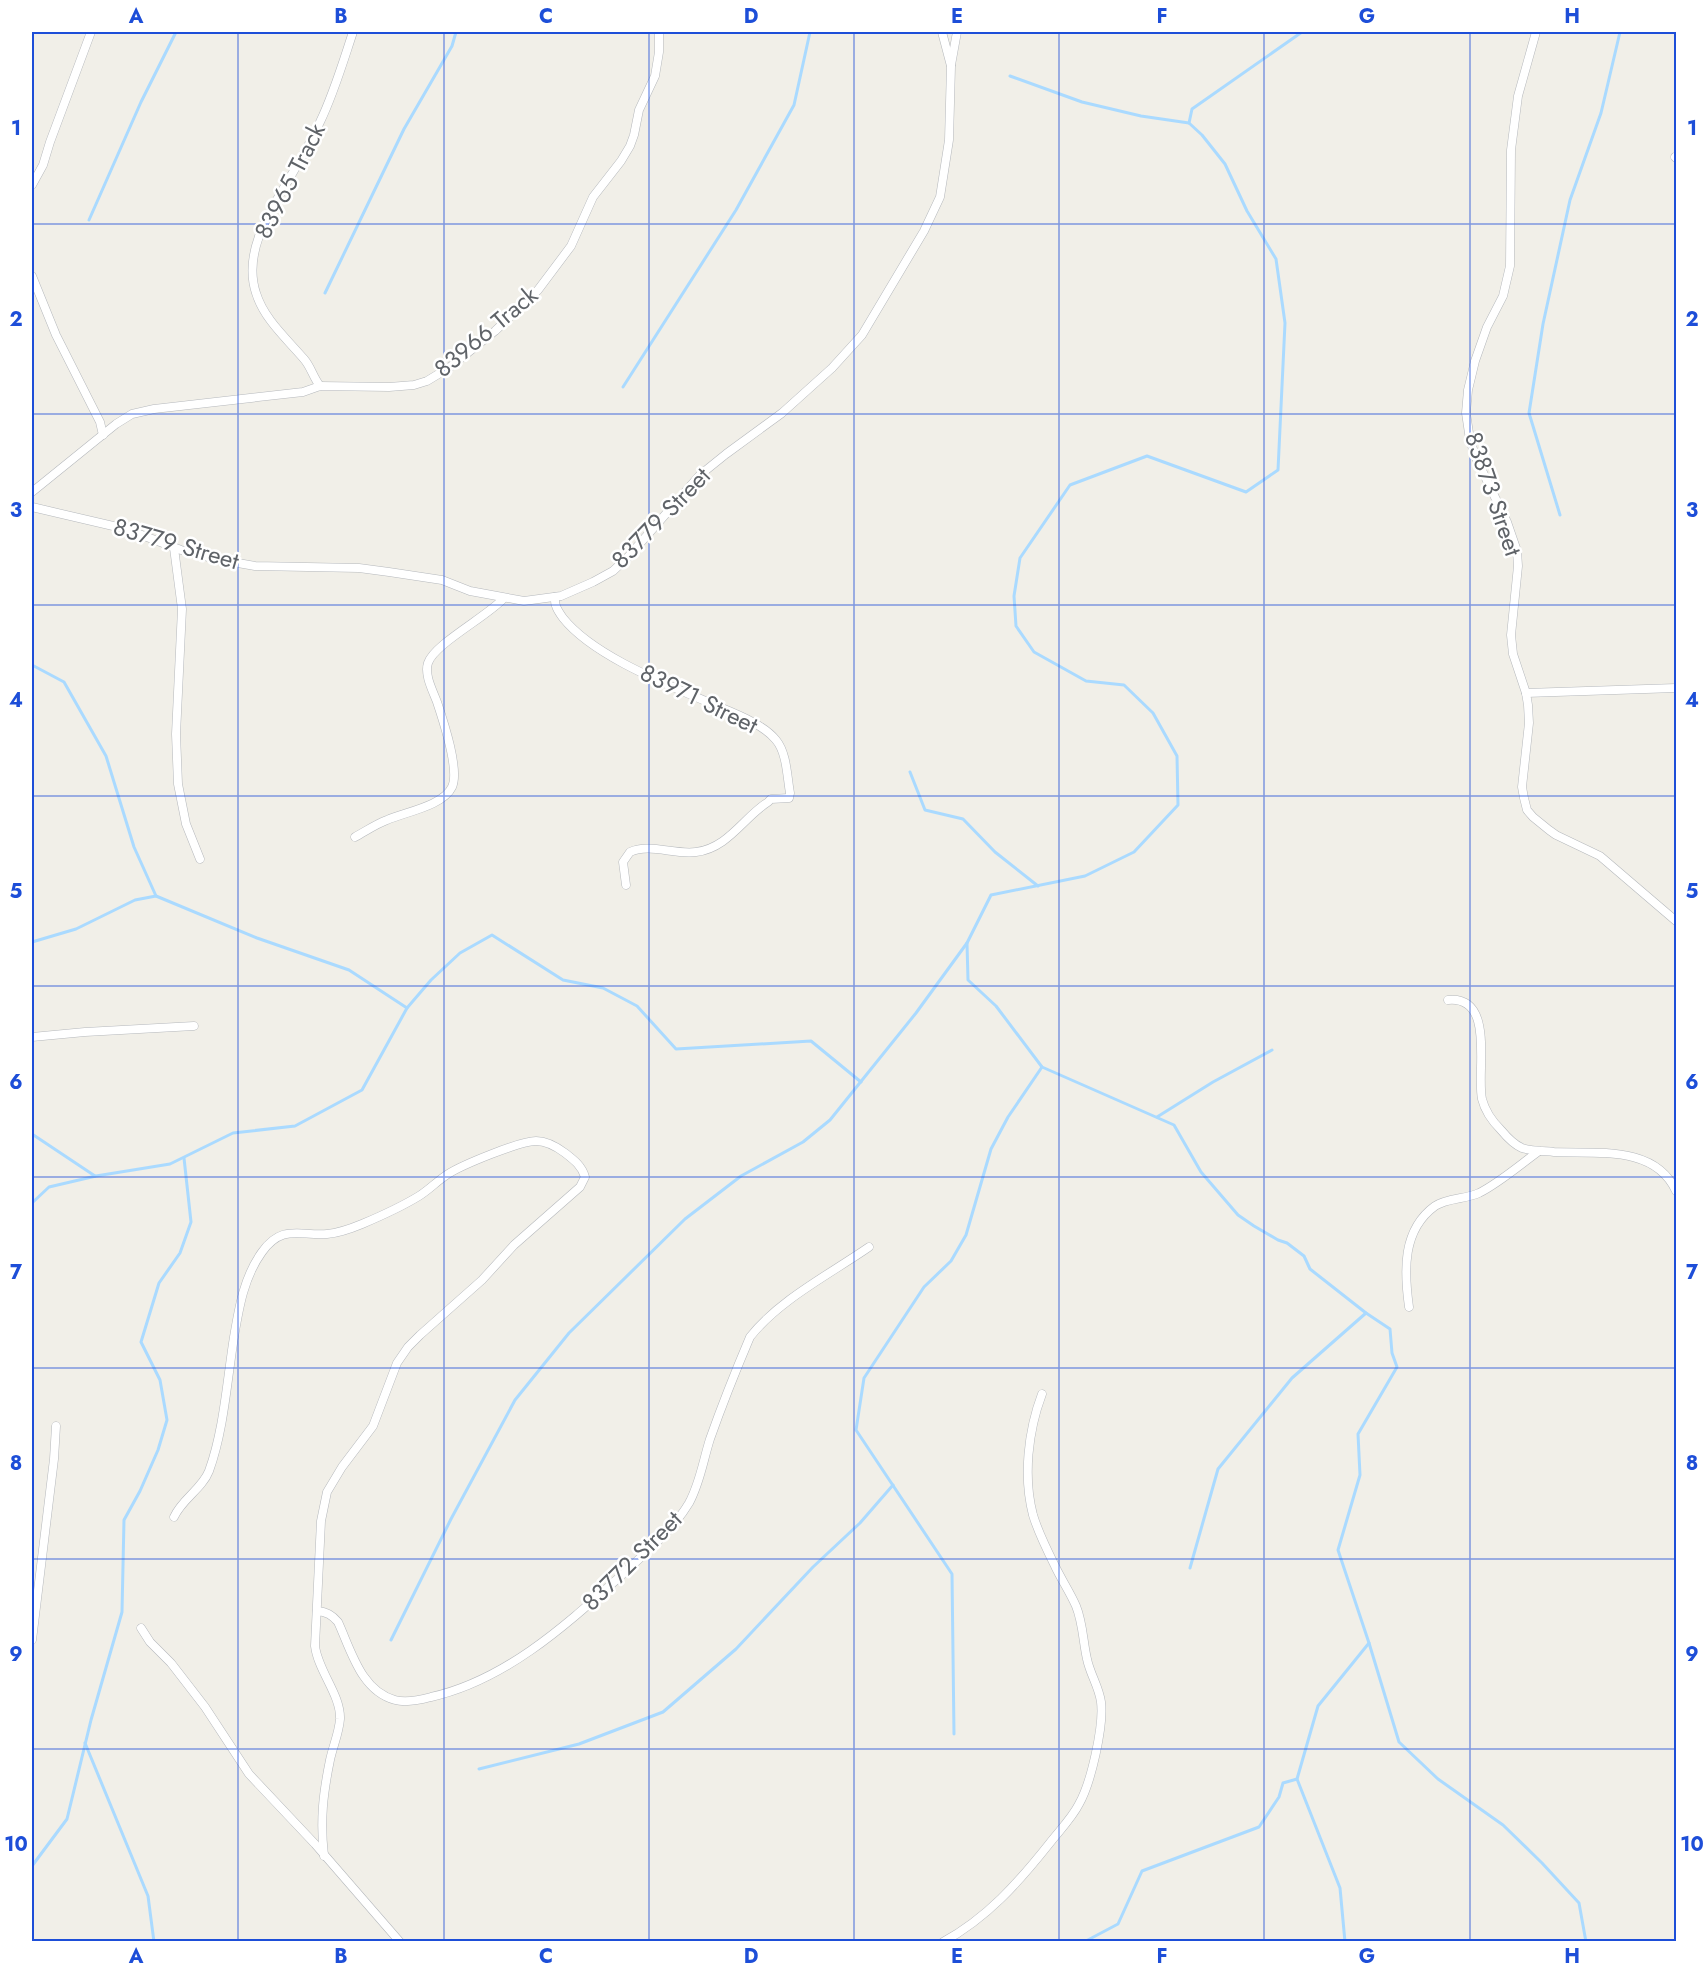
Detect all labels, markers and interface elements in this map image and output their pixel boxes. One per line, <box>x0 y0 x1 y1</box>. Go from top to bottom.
text: A <box>128 2 144 31</box>
text: B <box>334 2 348 31</box>
text: C <box>539 2 553 31</box>
text: D <box>744 2 758 31</box>
text: E <box>951 2 963 31</box>
text: F <box>1156 2 1168 31</box>
text: G <box>1359 2 1375 31</box>
text: H <box>1564 2 1580 31</box>
text: 1 <box>11 114 21 143</box>
text: 1 <box>1687 114 1697 143</box>
street label: 83965 Track <box>245 116 334 245</box>
street label: 83966 Track <box>426 277 545 385</box>
text: 2 <box>9 305 23 334</box>
text: 2 <box>1685 305 1699 334</box>
street label: 83873 Street <box>1456 427 1531 561</box>
street label: 83779 Street <box>603 459 718 576</box>
text: 3 <box>10 496 22 525</box>
text: 3 <box>1686 496 1698 525</box>
street label: 83779 Street <box>109 509 243 578</box>
street label: 83971 Street <box>634 655 764 742</box>
text: 4 <box>9 686 23 715</box>
text: 4 <box>1685 686 1699 715</box>
text: 5 <box>10 877 23 906</box>
text: 5 <box>1686 877 1699 906</box>
text: 6 <box>9 1068 23 1097</box>
text: 6 <box>1685 1068 1699 1097</box>
text: 7 <box>10 1258 23 1287</box>
text: 7 <box>1686 1258 1699 1287</box>
text: 8 <box>10 1449 22 1478</box>
text: 8 <box>1686 1449 1698 1478</box>
street label: 83772 Street <box>574 1502 690 1619</box>
text: 9 <box>9 1640 23 1669</box>
text: 9 <box>1685 1640 1699 1669</box>
text: 10 <box>4 1830 28 1859</box>
text: 10 <box>1680 1830 1704 1859</box>
text: A <box>128 1942 144 1971</box>
text: B <box>334 1942 348 1971</box>
text: C <box>539 1942 553 1971</box>
text: D <box>744 1942 758 1971</box>
text: E <box>951 1942 963 1971</box>
text: F <box>1156 1942 1168 1971</box>
text: G <box>1359 1942 1375 1971</box>
text: H <box>1564 1942 1580 1971</box>

